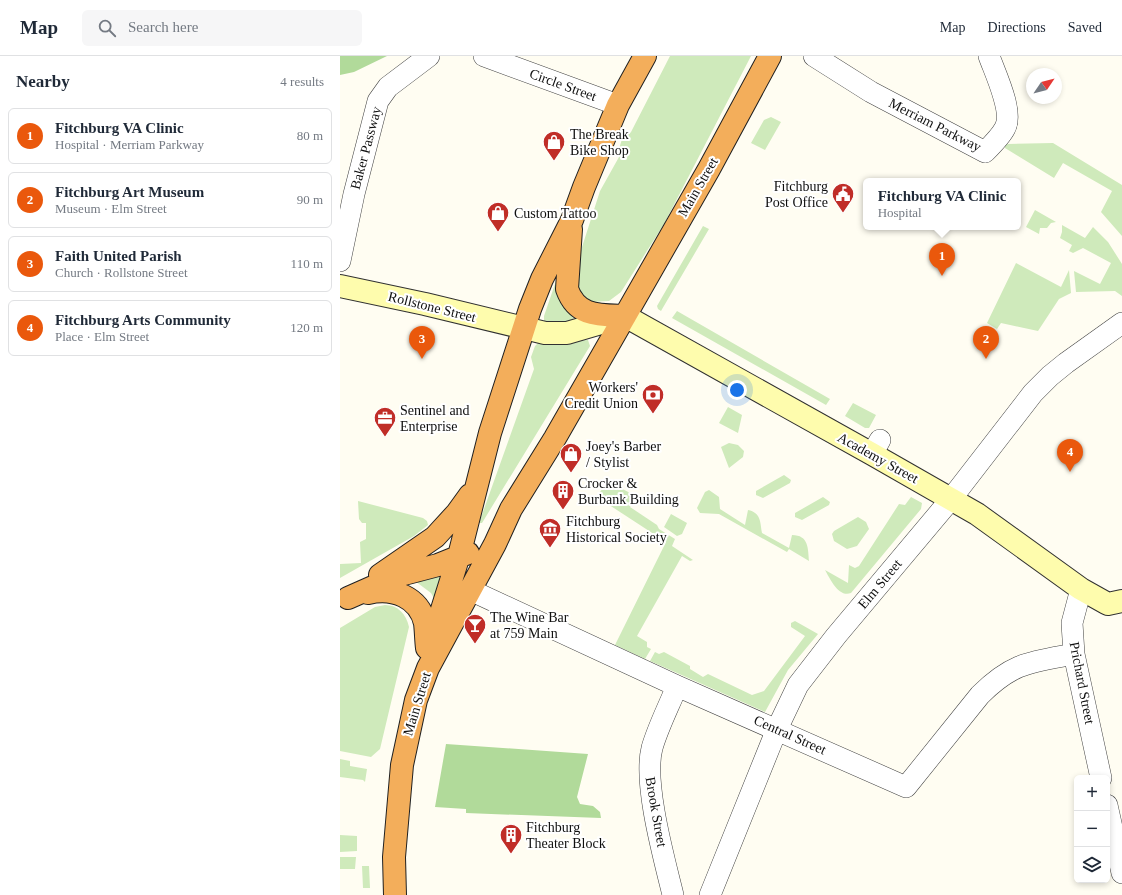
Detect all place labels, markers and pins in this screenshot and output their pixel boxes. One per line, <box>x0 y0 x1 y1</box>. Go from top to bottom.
place label: The Break Bike Shop <box>570 127 629 158</box>
shop icon: The Break Bike Shop <box>541 129 567 162</box>
place label: Fitchburg Post Office <box>765 179 828 210</box>
public building icon: Fitchburg Post Office <box>830 181 856 214</box>
shop icon: Custom Tattoo <box>485 200 511 233</box>
place label: Custom Tattoo <box>514 206 596 221</box>
pin: 1 <box>929 243 955 276</box>
pin: 3 <box>409 326 435 359</box>
pin: 2 <box>973 326 999 359</box>
place label: Workers' Credit Union <box>565 380 638 411</box>
bank icon: Workers' Credit Union <box>640 382 666 415</box>
place label: Sentinel and Enterprise <box>400 403 470 434</box>
office icon: Sentinel and Enterprise <box>372 405 398 438</box>
place label: Joey's Barber / Stylist <box>586 439 662 470</box>
pin: 4 <box>1057 439 1083 472</box>
shop icon: Joey's Barber / Stylist <box>558 441 584 474</box>
place label: Crocker & Burbank Building <box>578 476 679 507</box>
building icon: Crocker & Burbank Building <box>550 478 576 511</box>
place label: Fitchburg Historical Society <box>566 514 667 545</box>
museum icon: Fitchburg Historical Society <box>537 516 563 549</box>
place label: The Wine Bar at 759 Main <box>490 610 569 641</box>
bar icon: The Wine Bar at 759 Main <box>462 612 488 645</box>
place label: Fitchburg Theater Block <box>526 820 606 851</box>
building icon: Fitchburg Theater Block <box>498 822 524 855</box>

